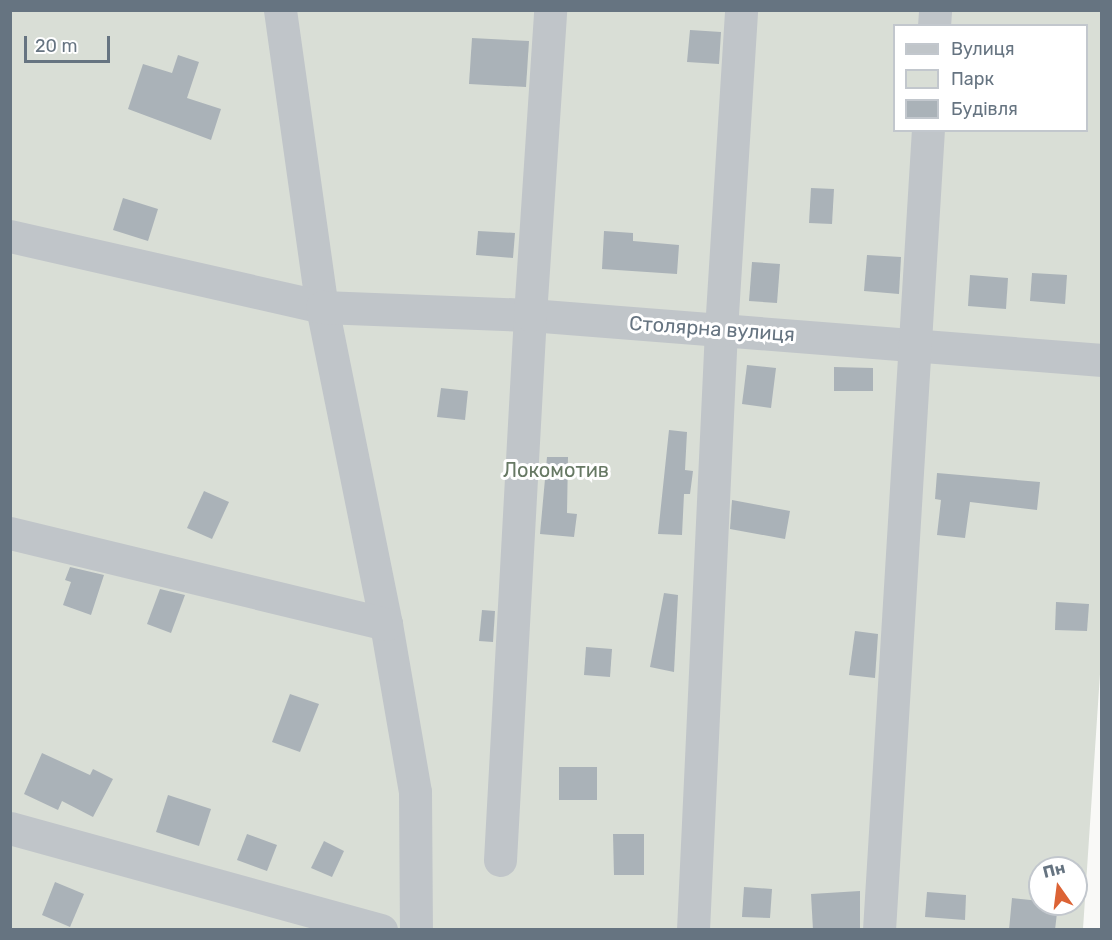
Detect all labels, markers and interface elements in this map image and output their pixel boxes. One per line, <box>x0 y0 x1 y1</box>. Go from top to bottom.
scale bar <box>27 24 112 62</box>
legend <box>893 24 1088 132</box>
text: 20 m <box>35 35 77 57</box>
text: Вулиця <box>951 38 1015 60</box>
text: Парк <box>951 68 994 90</box>
text: Будівля <box>951 98 1018 120</box>
street label: Столярна вулиця <box>628 311 796 347</box>
park label: Локомотив <box>503 458 609 482</box>
north arrow <box>1028 856 1088 916</box>
text: Пн <box>1041 858 1067 882</box>

